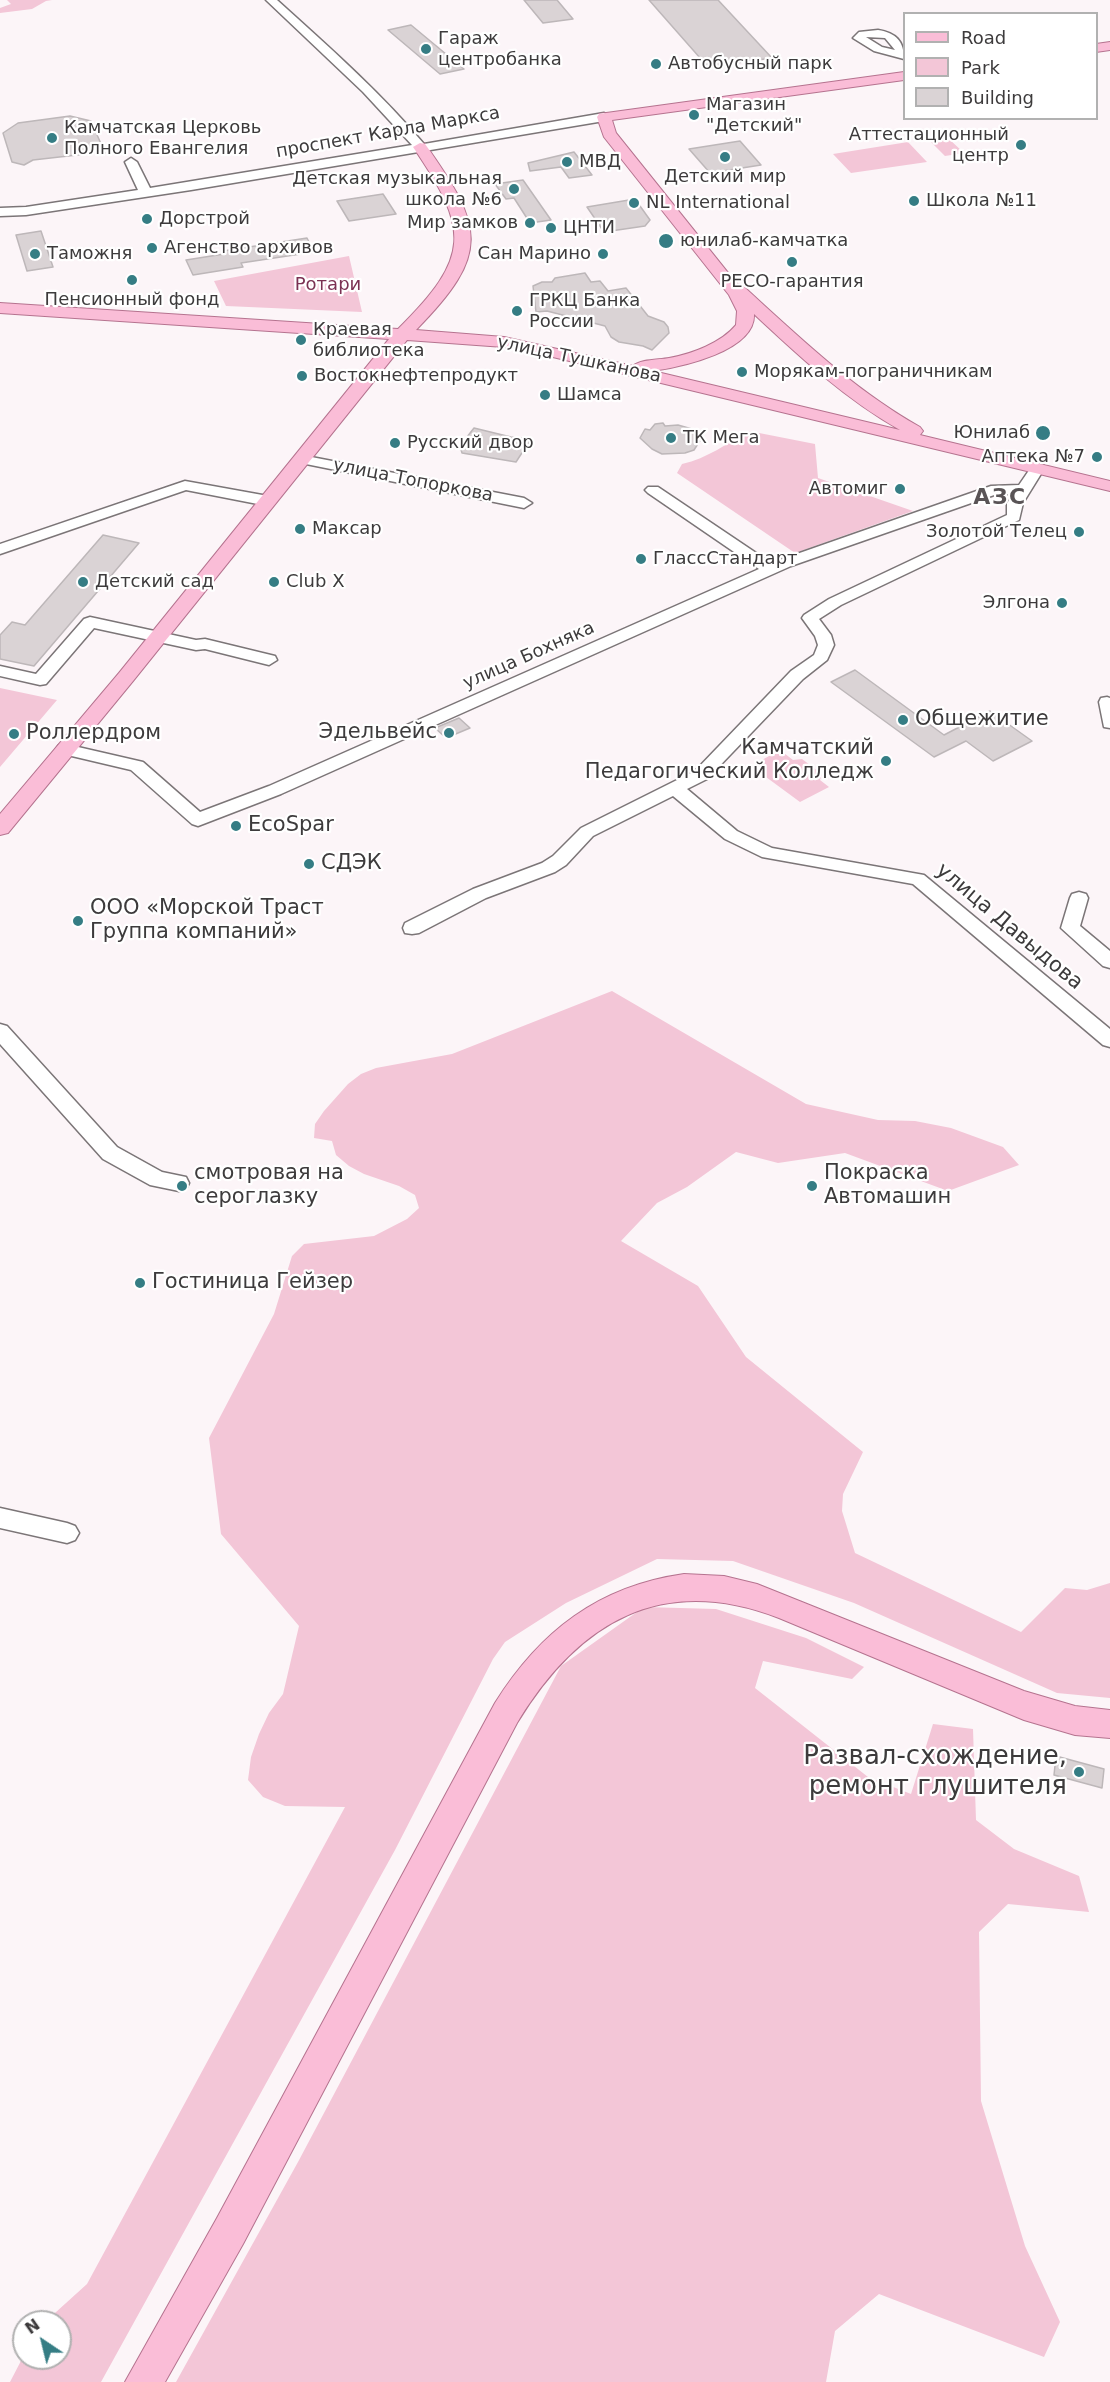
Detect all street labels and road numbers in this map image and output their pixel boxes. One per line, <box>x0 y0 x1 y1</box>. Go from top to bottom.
street label: проспект Карла Маркса <box>274 103 502 163</box>
street label: улица Тушканова <box>495 332 663 388</box>
street label: улица Топоркова <box>331 455 495 507</box>
street label: улица Бохняка <box>460 617 598 695</box>
street label: улица Давыдова <box>930 858 1088 996</box>

